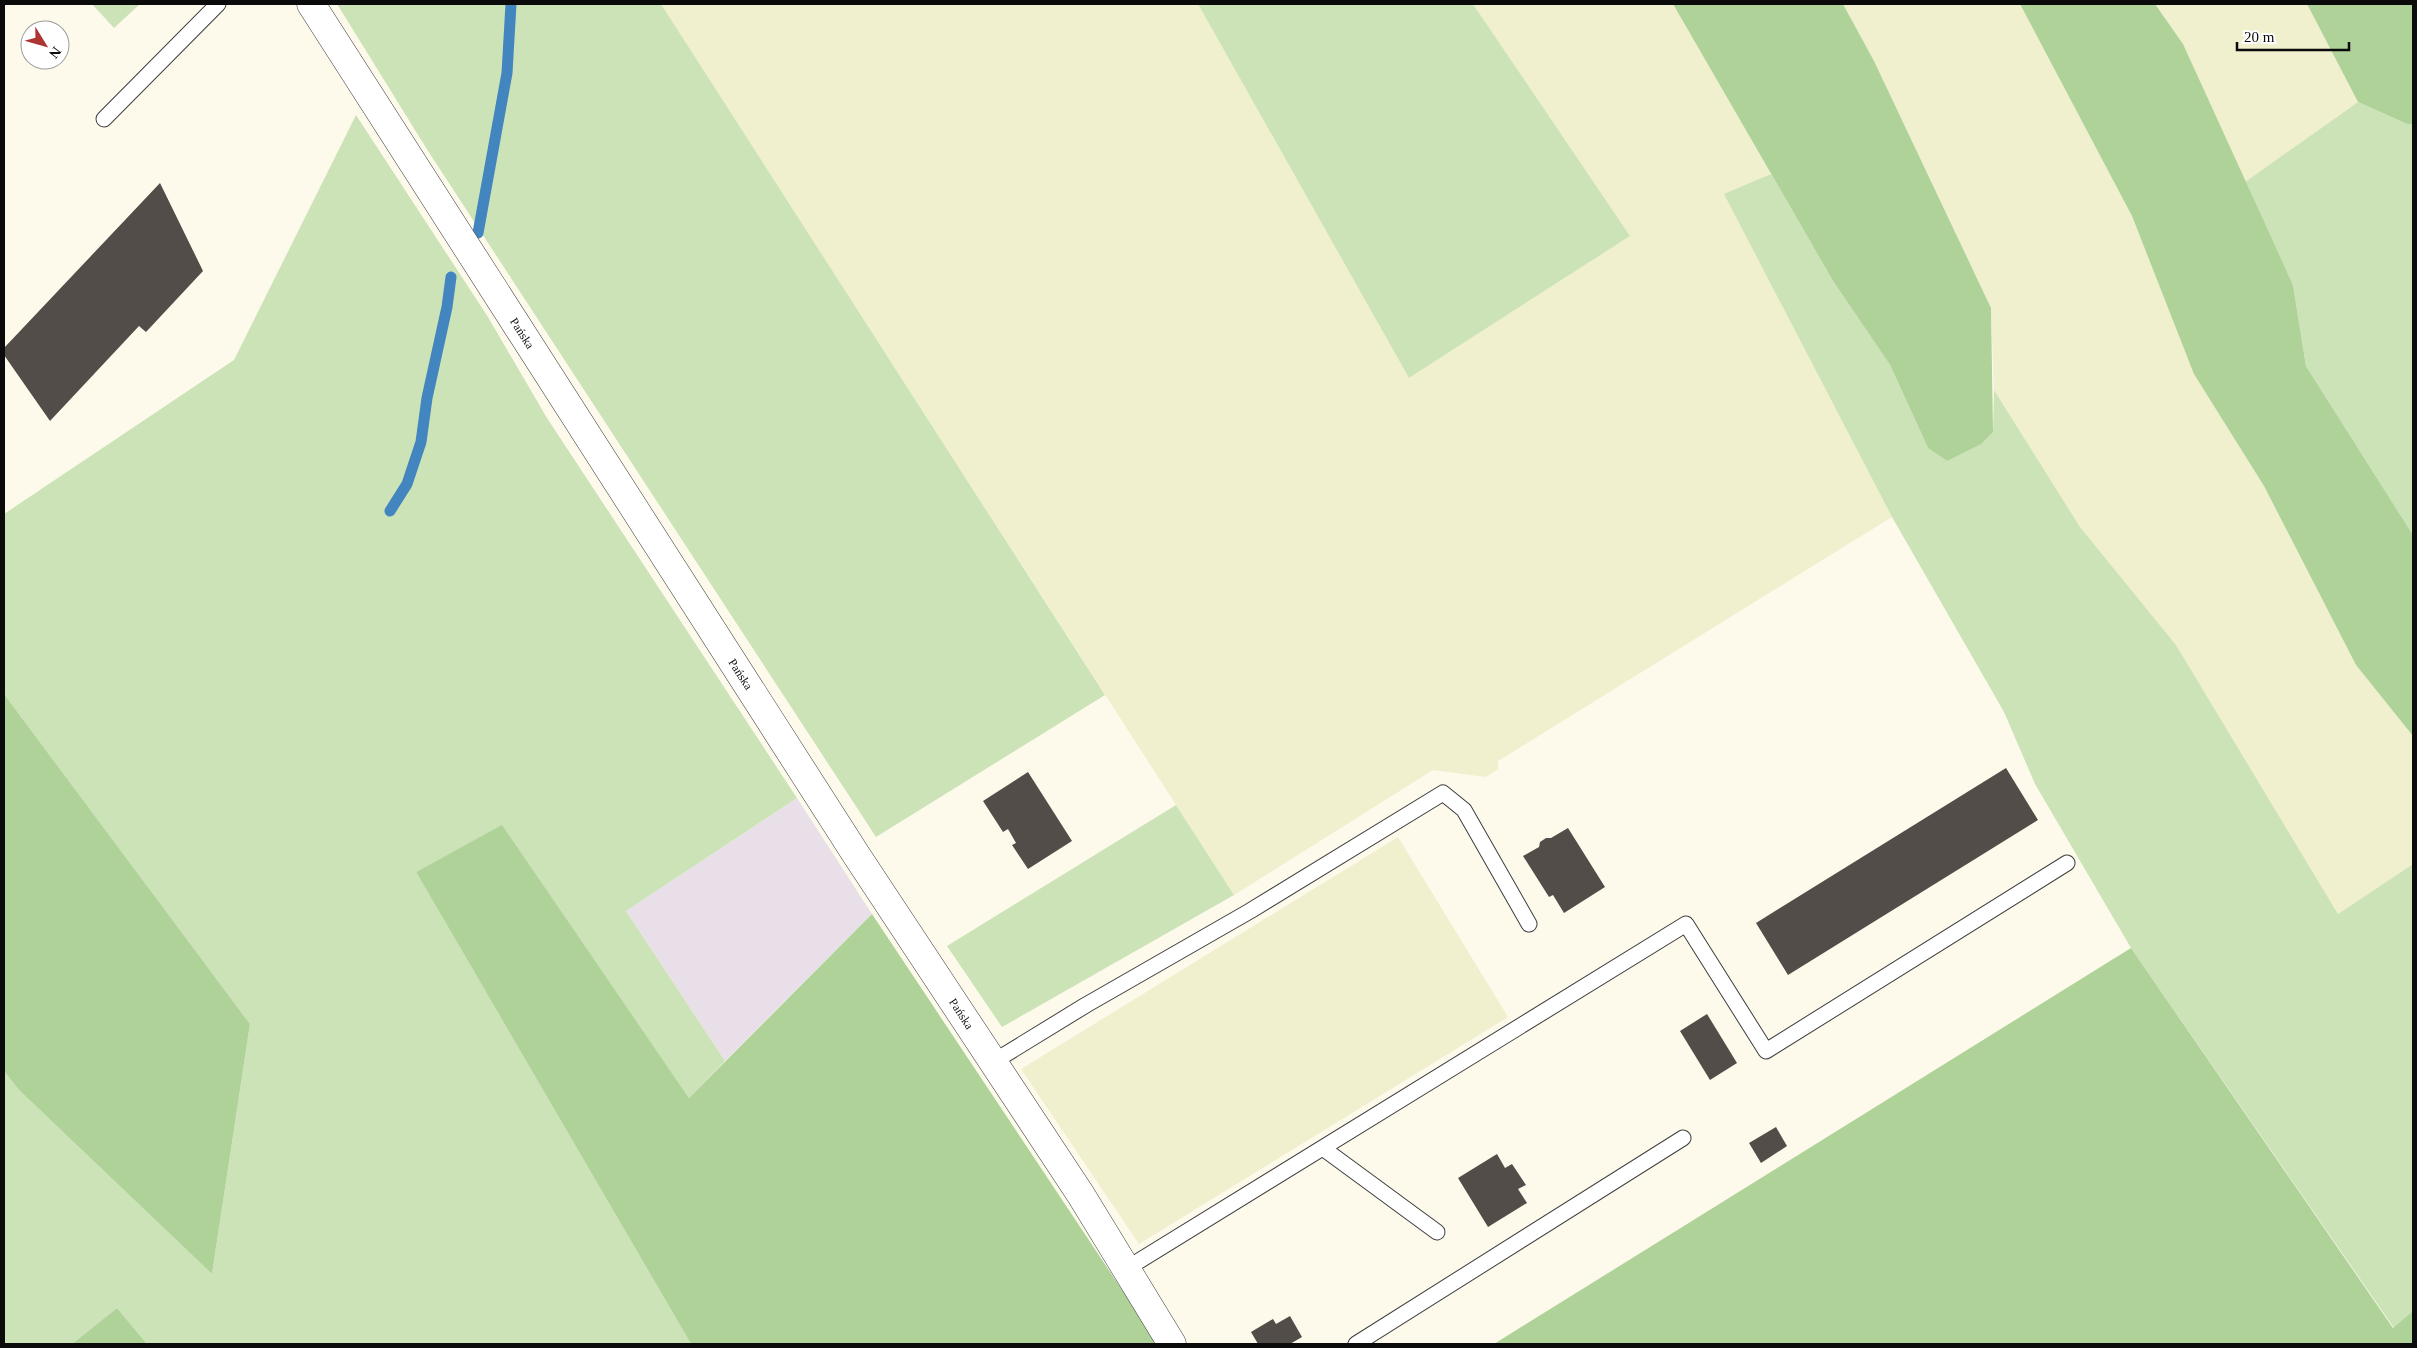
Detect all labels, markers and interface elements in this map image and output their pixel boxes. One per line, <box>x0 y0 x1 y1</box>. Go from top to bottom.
north arrow <box>20 20 70 70</box>
scale bar <box>2237 20 2350 52</box>
text: 20 m <box>2244 29 2275 45</box>
text: N <box>46 44 64 61</box>
street label: Pańska <box>507 315 537 352</box>
street label: Pańska <box>725 656 756 693</box>
street label: Pańska <box>946 996 977 1032</box>

